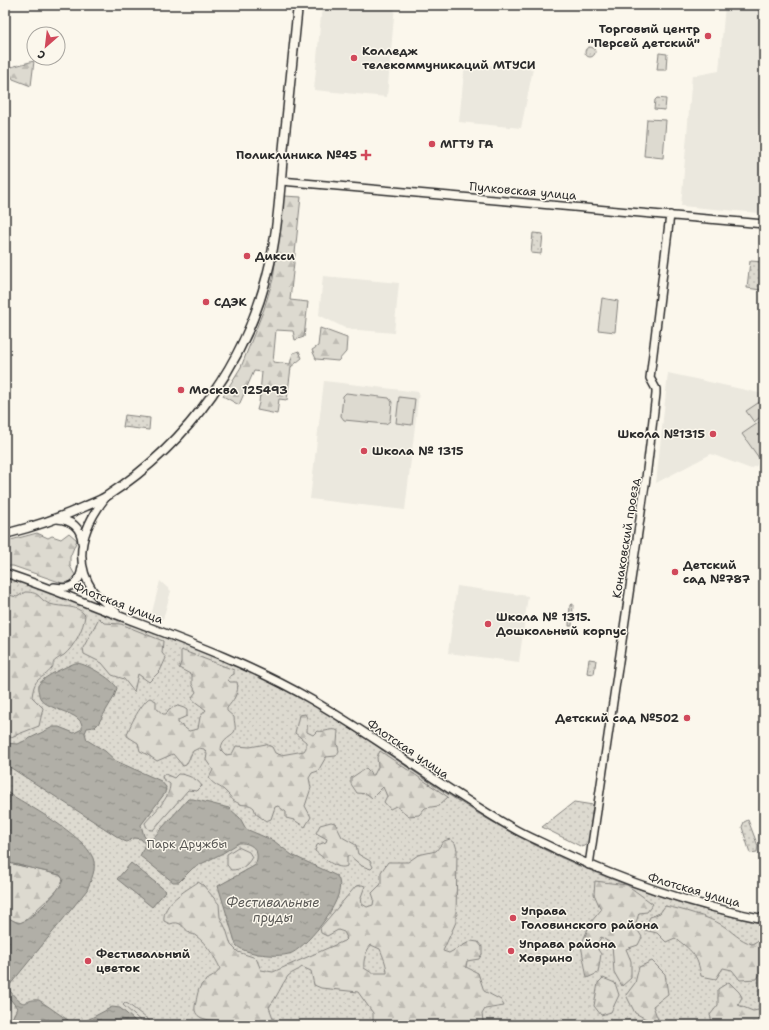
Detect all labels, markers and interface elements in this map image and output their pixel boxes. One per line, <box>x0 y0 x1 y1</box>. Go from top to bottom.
place label: Торговый центр "Персей детский" <box>587 21 700 51</box>
north arrow <box>26 26 66 66</box>
marker: Торговый центр "Персей детский" <box>703 31 713 41</box>
place label: Колледж телекоммуникаций МТУСИ <box>362 43 536 73</box>
text: С <box>35 46 48 63</box>
marker: Колледж телекоммуникаций МТУСИ <box>349 53 359 63</box>
place label: МГТУ ГА <box>440 136 493 152</box>
marker: МГТУ ГА <box>427 139 437 149</box>
place label: Поликлиника №45 <box>236 147 357 163</box>
marker: Поликлиника №45 <box>360 149 372 161</box>
street label: Пулковская улица <box>469 178 578 204</box>
place label: Дикси <box>255 248 296 264</box>
marker: Дикси <box>242 251 252 261</box>
place label: СДЭК <box>214 294 248 310</box>
marker: СДЭК <box>201 297 211 307</box>
place label: Москва 125493 <box>189 382 288 398</box>
marker: Москва 125493 <box>176 385 186 395</box>
place label: Школа №1315 <box>618 426 705 442</box>
marker: Школа №1315 <box>708 429 718 439</box>
place label: Школа № 1315 <box>372 443 464 459</box>
marker: Школа № 1315 <box>359 446 369 456</box>
street label: Конаковский проезд <box>609 476 643 599</box>
place label: Детский сад №787 <box>683 557 751 587</box>
marker: Детский сад №787 <box>670 567 680 577</box>
street label: Флотская улица <box>70 578 166 628</box>
place label: Школа № 1315. Дошкольный корпус <box>496 609 626 639</box>
marker: Школа № 1315. Дошкольный корпус <box>483 619 493 629</box>
place label: Детский сад №502 <box>555 710 680 726</box>
marker: Детский сад №502 <box>682 713 692 723</box>
street label: Флотская улица <box>364 716 453 783</box>
park label: Парк Дружбы <box>147 836 227 852</box>
street label: Флотская улица <box>646 869 743 911</box>
water label: Фестивальные пруды <box>226 894 320 926</box>
place label: Управа Головинского района <box>521 903 659 933</box>
marker: Управа Головинского района <box>508 913 518 923</box>
place label: Управа района Ховрино <box>519 936 617 966</box>
place label: Фестивальный цветок <box>96 946 191 976</box>
marker: Управа района Ховрино <box>506 946 516 956</box>
marker: Фестивальный цветок <box>83 956 93 966</box>

